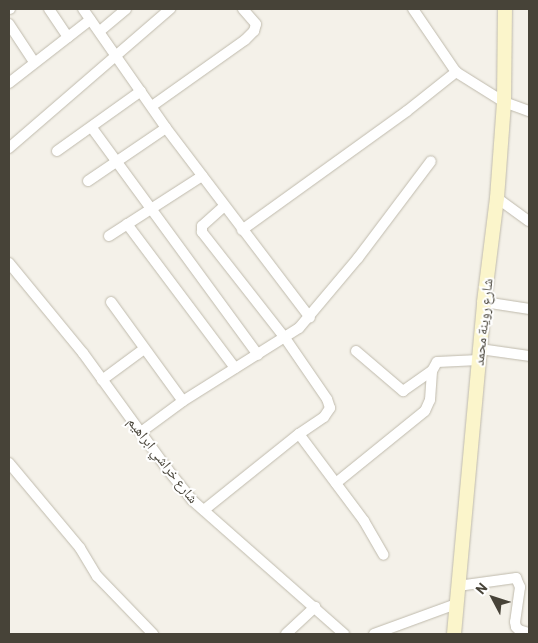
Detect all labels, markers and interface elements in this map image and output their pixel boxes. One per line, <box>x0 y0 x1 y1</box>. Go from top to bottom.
street label: شارع روينة محمد <box>470 278 496 366</box>
street label: شارع خراشي ابراهيم <box>124 414 202 506</box>
north arrow <box>468 573 518 623</box>
text: N <box>472 579 491 597</box>

